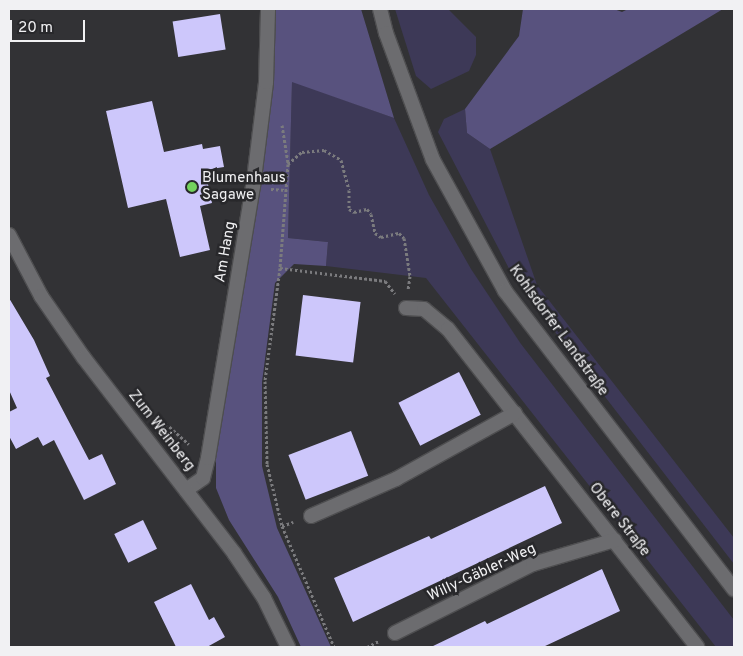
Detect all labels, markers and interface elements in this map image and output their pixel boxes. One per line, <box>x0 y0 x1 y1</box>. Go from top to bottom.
scale bar <box>12 10 88 42</box>
text: 20 m <box>18 19 53 38</box>
place label: Blumenhaus Sagawe <box>202 169 286 204</box>
marker: Blumenhaus Sagawe <box>186 181 198 193</box>
street label: Am Hang <box>212 220 240 284</box>
street label: Kohlsdorfer Landstraße <box>504 262 612 400</box>
street label: Zum Weinberg <box>124 387 198 475</box>
street label: Obere Straße <box>585 480 653 560</box>
street label: Willy-Gäbler-Weg <box>425 540 539 606</box>

